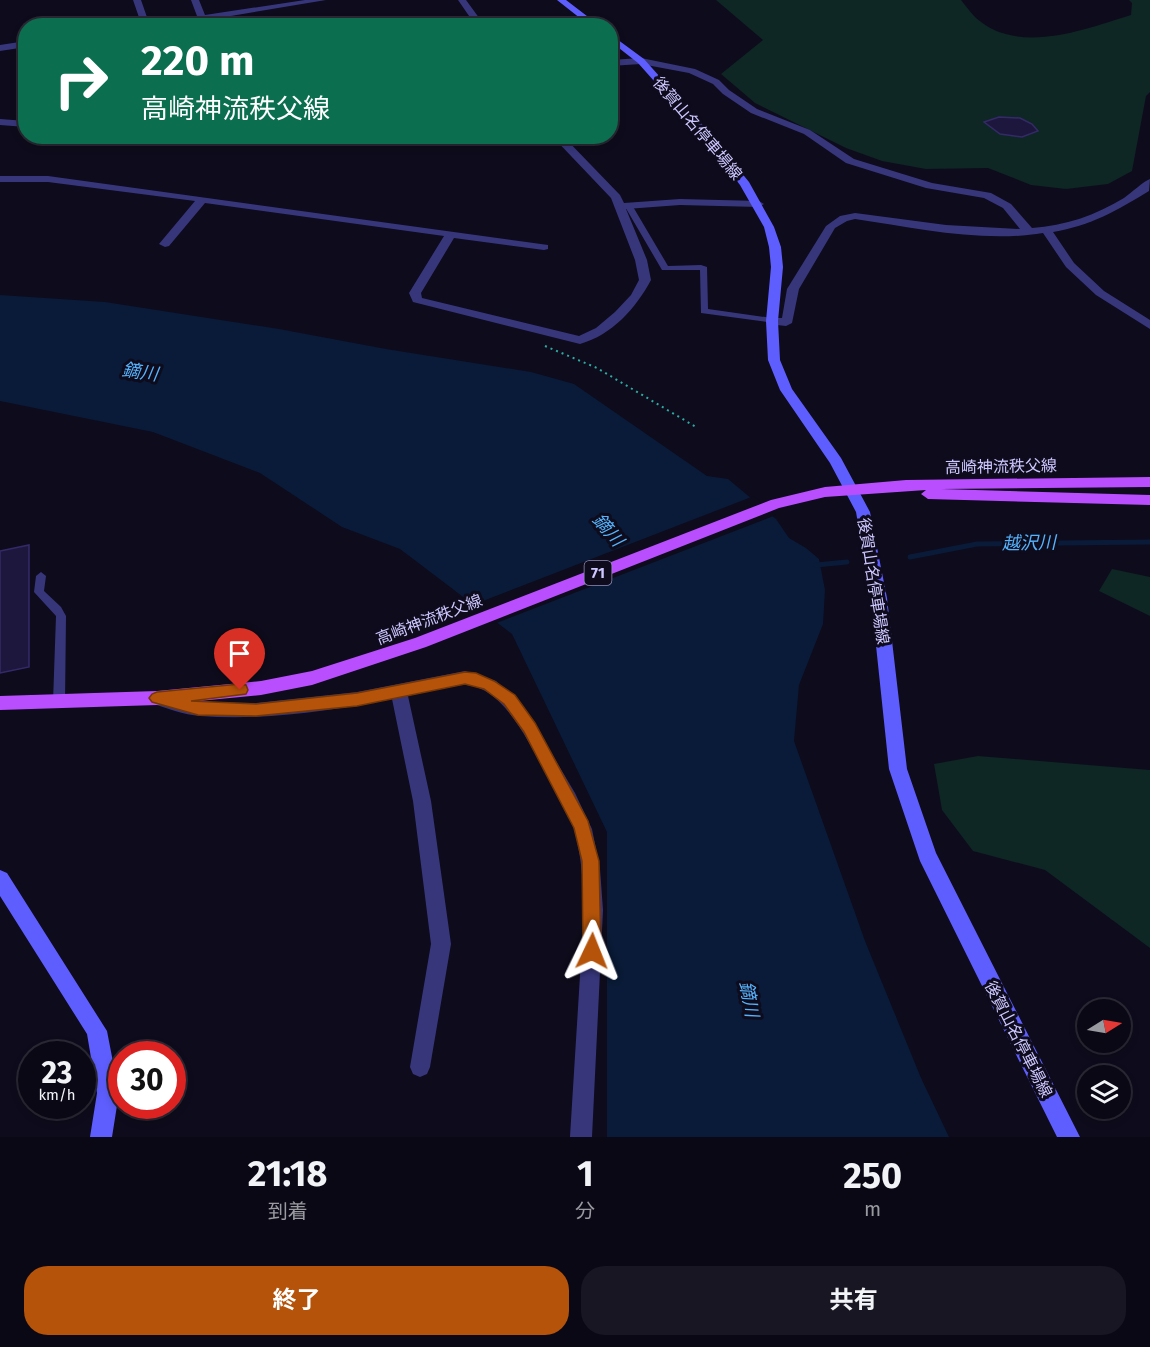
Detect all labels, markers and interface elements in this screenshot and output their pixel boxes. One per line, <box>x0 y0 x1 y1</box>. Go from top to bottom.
text: 220 m <box>141 36 254 86</box>
icon: right <box>42 42 120 120</box>
street label: 後賀山名停車場線 <box>649 73 746 183</box>
text: 高崎神流秩父線 <box>141 93 330 125</box>
water label: 鏑川 <box>121 359 161 386</box>
street label: 高崎神流秩父線 <box>945 456 1057 477</box>
water label: 鏑川 <box>588 509 629 552</box>
street label: 後賀山名停車場線 <box>854 516 893 646</box>
water label: 越沢川 <box>1002 531 1058 554</box>
road number: 71 <box>584 561 612 585</box>
street label: 高崎神流秩父線 <box>373 591 485 648</box>
pin <box>214 628 265 690</box>
icon: arrive <box>223 637 256 670</box>
position arrow <box>560 919 624 983</box>
street label: 後賀山名停車場線 <box>981 978 1056 1101</box>
water label: 鏑川 <box>735 979 764 1021</box>
north arrow <box>1077 999 1131 1053</box>
map controls <box>1077 999 1131 1119</box>
speed limit sign: 30 <box>108 1041 186 1119</box>
text: 23 <box>42 1055 72 1091</box>
button: layers <box>1077 1065 1131 1119</box>
text: km/h <box>38 1086 76 1104</box>
text: 21:18 <box>248 1152 327 1196</box>
text: 1 <box>577 1152 594 1196</box>
text: 250 <box>843 1154 902 1198</box>
text: m <box>864 1197 881 1221</box>
text: 到着 <box>268 1199 308 1223</box>
text: 分 <box>575 1199 595 1223</box>
button: 終了 <box>24 1266 569 1335</box>
button: 共有 <box>581 1266 1126 1335</box>

